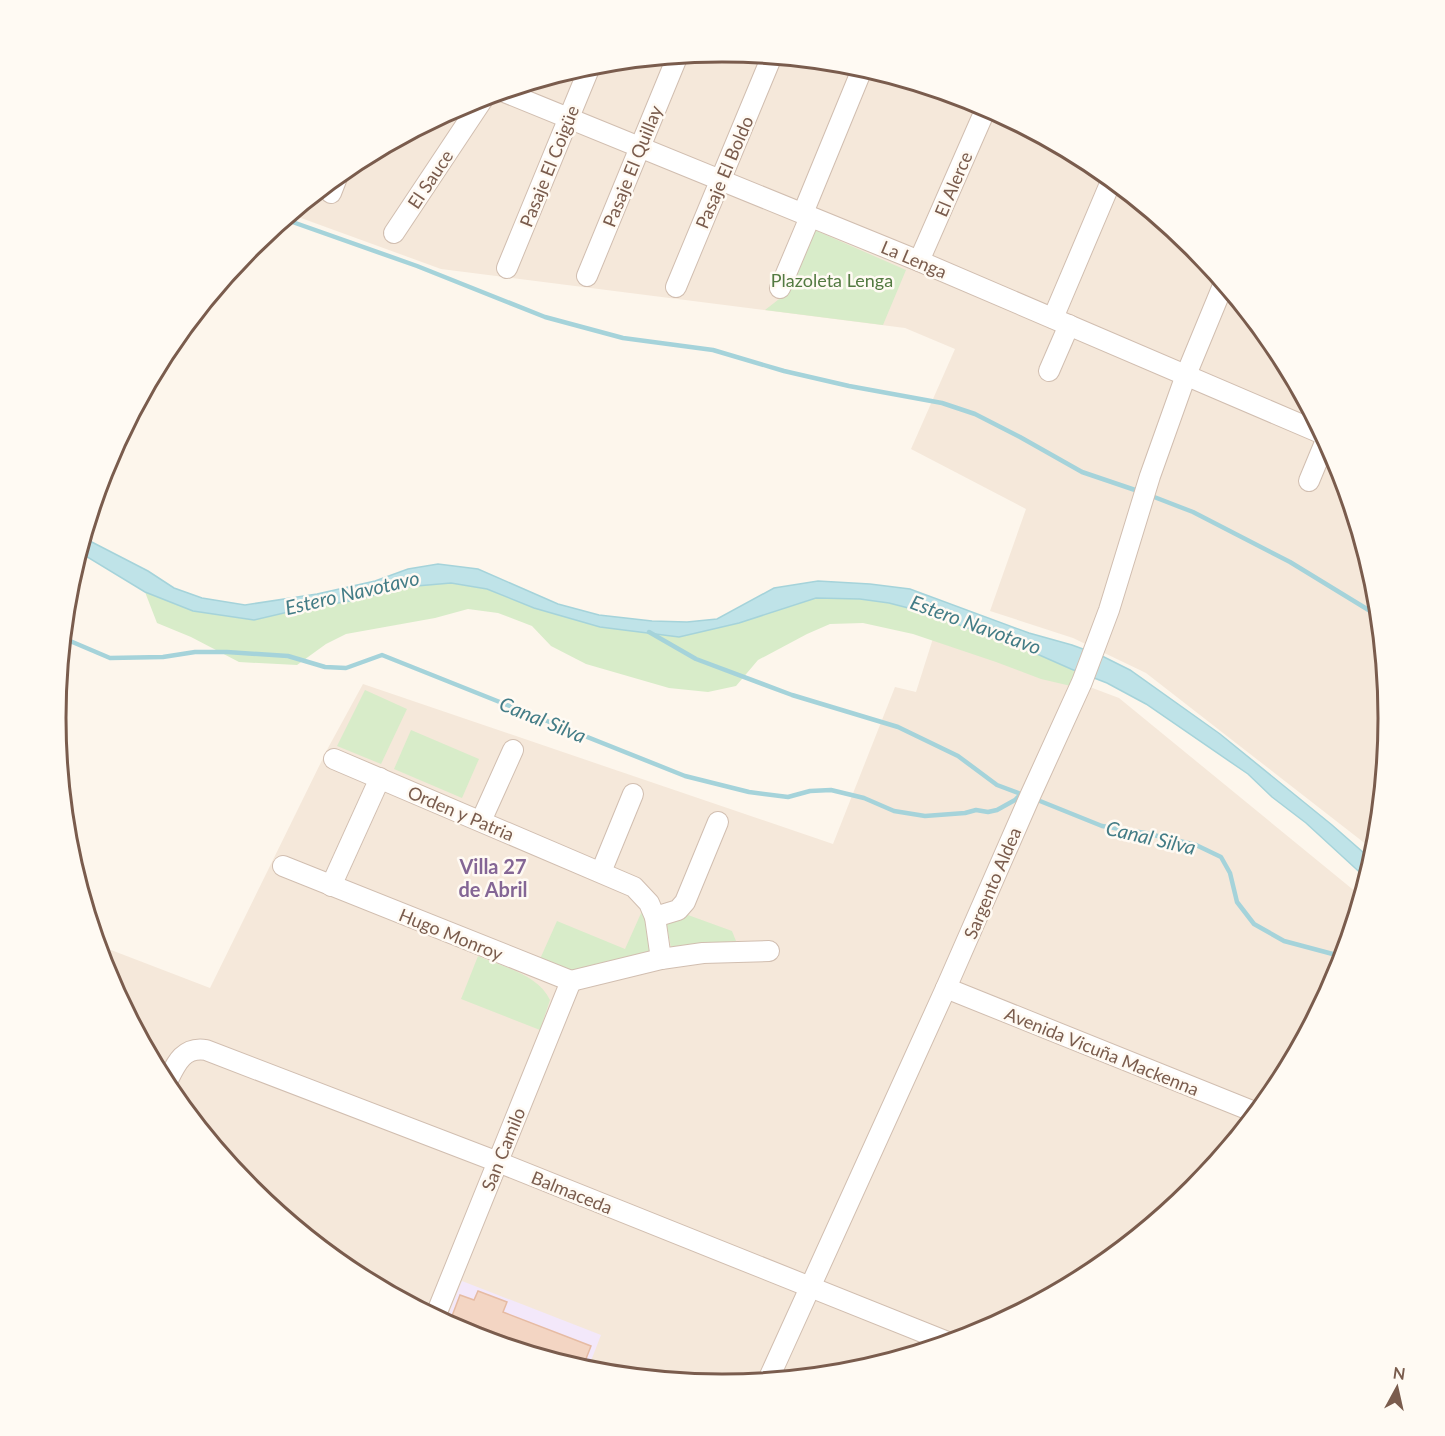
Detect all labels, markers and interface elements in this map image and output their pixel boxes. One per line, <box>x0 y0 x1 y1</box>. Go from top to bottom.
street label: Pasaje El Quillay <box>598 101 667 230</box>
street label: Pasaje El Coigüe <box>515 102 583 230</box>
street label: Pasaje El Boldo <box>690 112 758 232</box>
street label: El Sauce <box>403 146 457 212</box>
street label: El Alerce <box>929 148 977 220</box>
street label: La Lenga <box>878 235 950 283</box>
park label: Plazoleta Lenga <box>771 269 893 291</box>
water label: Estero Navotavo <box>283 565 421 619</box>
water label: Estero Navotavo <box>907 589 1045 659</box>
water label: Canal Silva <box>496 691 590 747</box>
street label: Orden y Patria <box>405 781 517 845</box>
water label: Canal Silva <box>1104 815 1198 859</box>
street label: Sargento Aldea <box>959 824 1025 942</box>
district label: Villa 27 de Abril <box>458 854 527 901</box>
street label: Hugo Monroy <box>396 903 507 965</box>
street label: Avenida Vicuña Mackenna <box>1002 1002 1202 1100</box>
street label: San Camilo <box>476 1104 530 1194</box>
street label: Balmaceda <box>528 1166 616 1218</box>
north arrow <box>1367 1358 1427 1418</box>
text: N <box>1392 1362 1407 1383</box>

